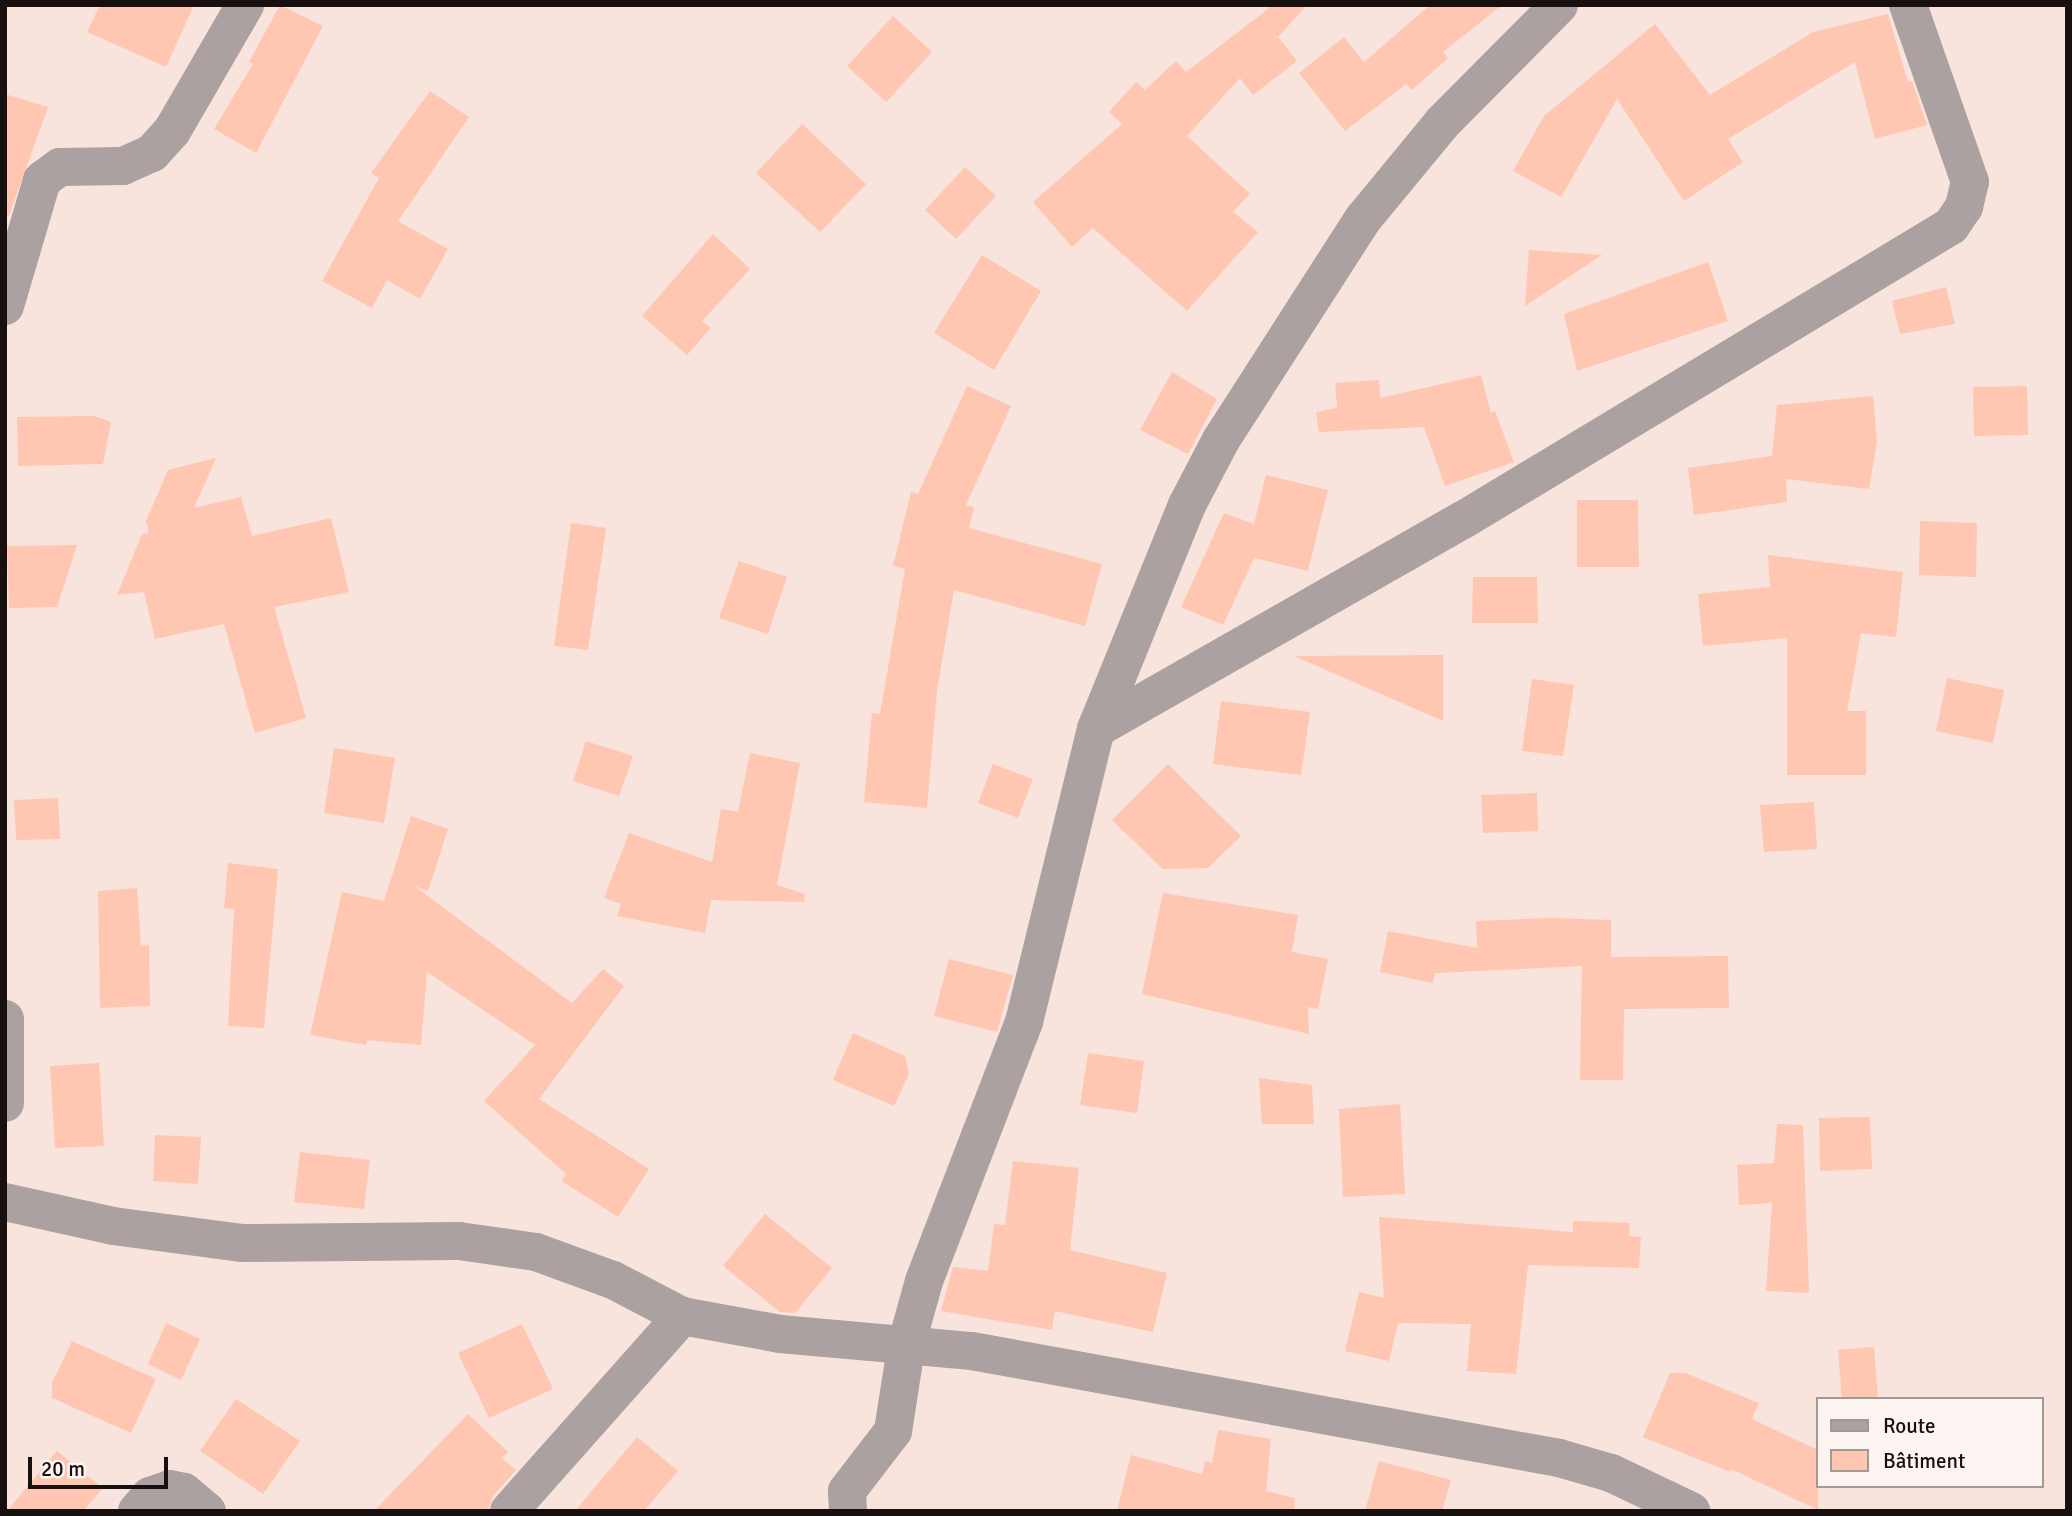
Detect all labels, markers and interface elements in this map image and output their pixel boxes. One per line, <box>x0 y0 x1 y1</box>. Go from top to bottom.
legend <box>1816 1397 2044 1488</box>
text: Route <box>1883 1413 1935 1439</box>
scale bar <box>32 1442 172 1486</box>
text: Bâtiment <box>1883 1448 1965 1474</box>
text: 20 m <box>41 1456 85 1482</box>

